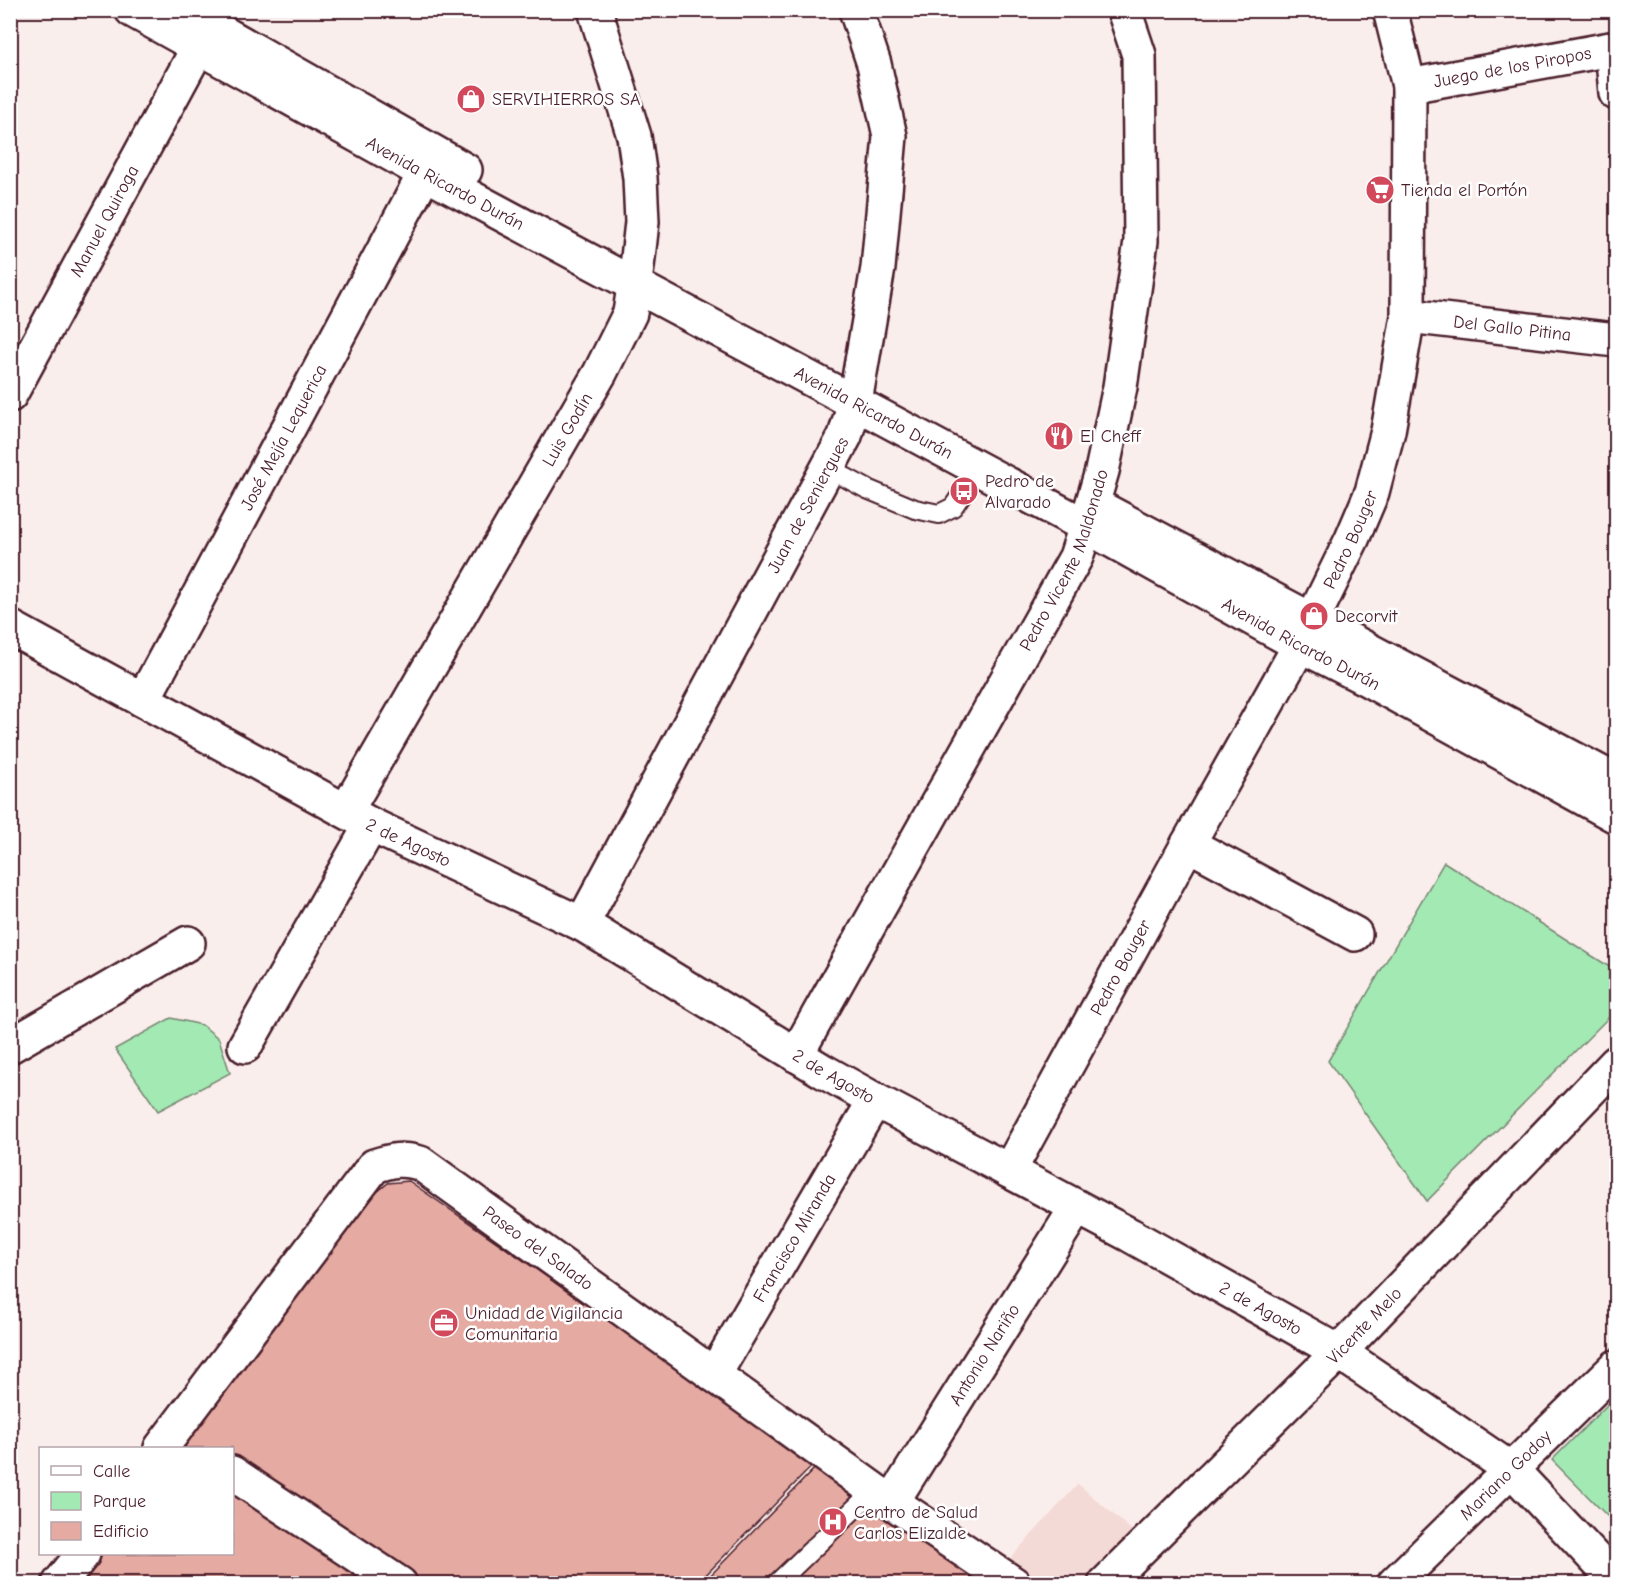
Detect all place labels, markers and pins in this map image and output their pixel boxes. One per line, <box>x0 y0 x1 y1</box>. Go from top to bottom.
shop icon: SERVIHIERROS SA <box>455 83 487 115</box>
place label: SERVIHIERROS SA <box>492 89 641 110</box>
supermarket icon: Tienda el Portón <box>1364 174 1396 206</box>
place label: Tienda el Portón <box>1401 180 1527 201</box>
restaurant icon: El Cheff <box>1043 420 1075 452</box>
place label: El Cheff <box>1080 426 1142 447</box>
place label: Pedro de Alvarado <box>985 471 1054 513</box>
bus stop icon: Pedro de Alvarado <box>948 475 980 507</box>
shop icon: Decorvit <box>1298 600 1330 632</box>
place label: Decorvit <box>1335 606 1398 627</box>
place label: Unidad de Vigilancia Comunitaria <box>465 1303 623 1345</box>
office icon: Unidad de Vigilancia Comunitaria <box>428 1307 460 1339</box>
place label: Centro de Salud Carlos Elizalde <box>854 1502 978 1544</box>
hospital icon: Centro de Salud Carlos Elizalde <box>817 1506 849 1538</box>

